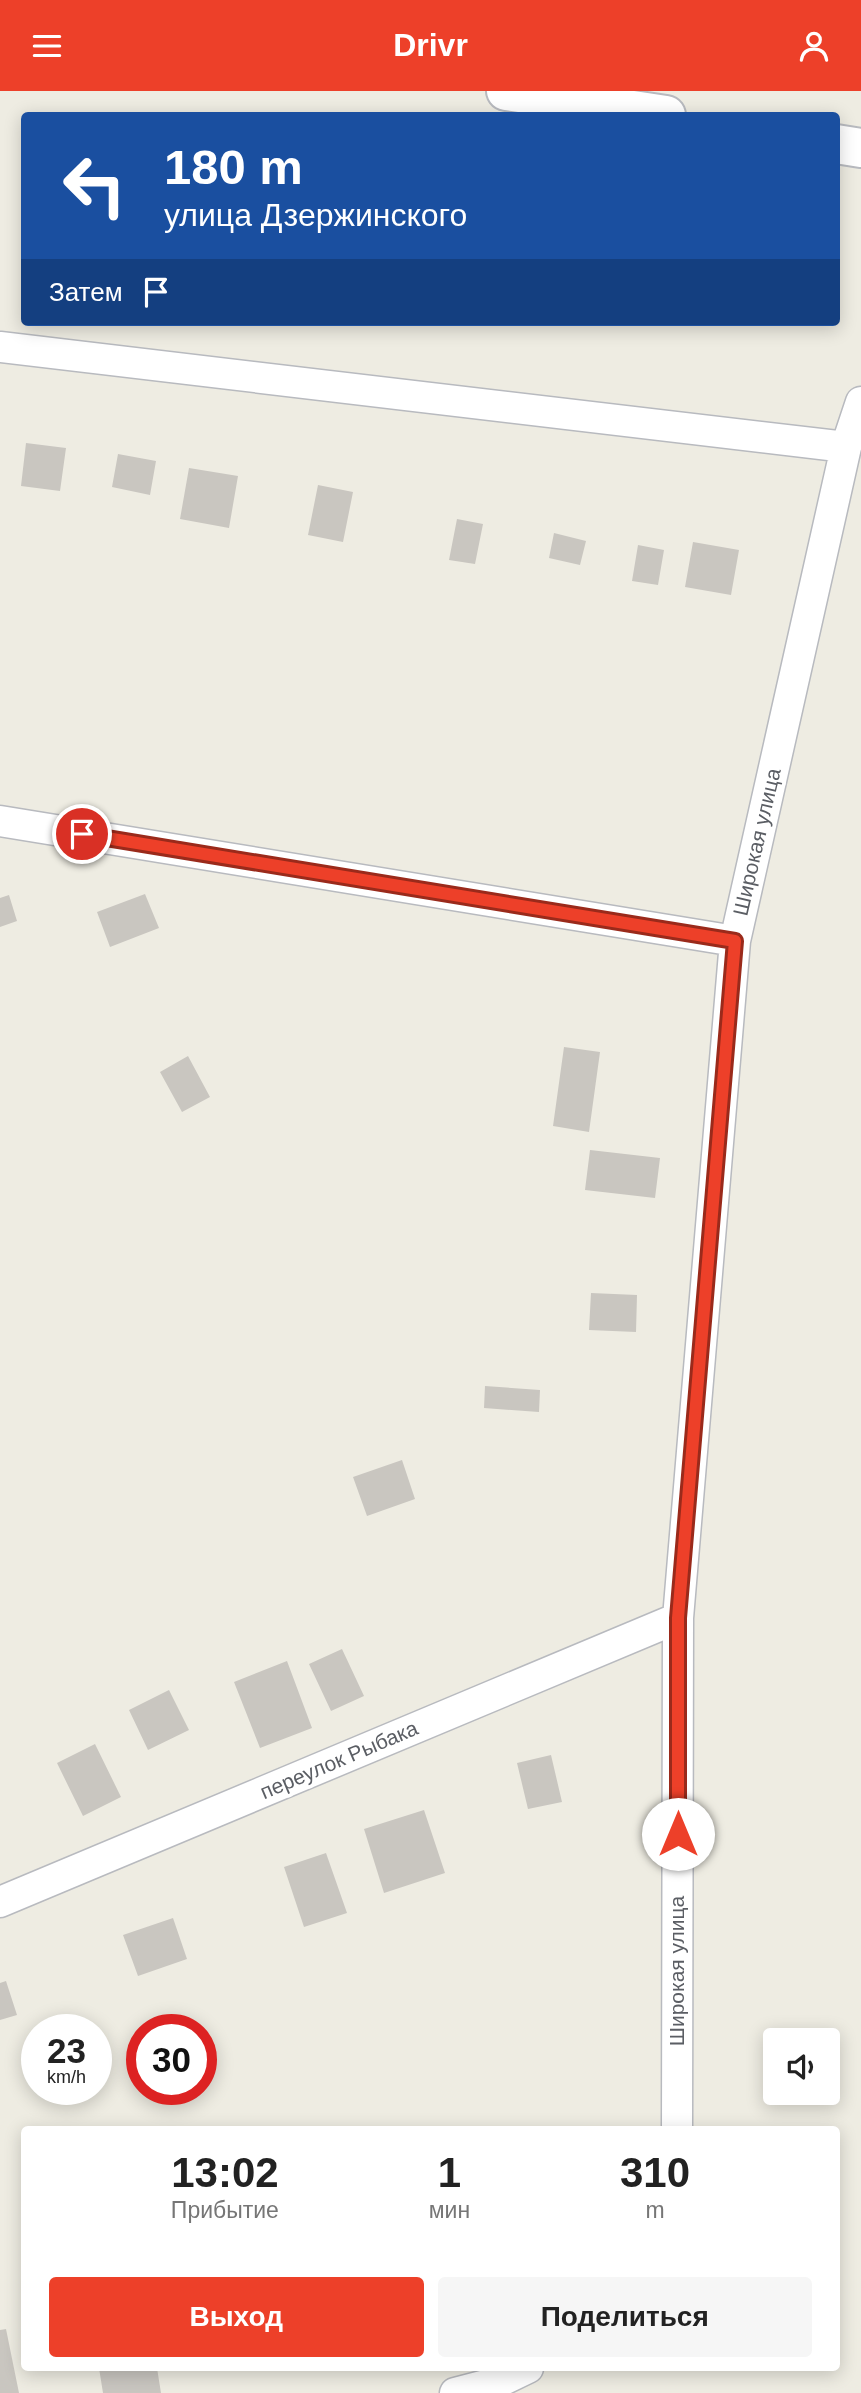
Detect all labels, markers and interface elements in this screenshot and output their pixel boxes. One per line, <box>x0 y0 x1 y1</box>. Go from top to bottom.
icon: menu <box>28 27 66 65</box>
text: Drivr <box>393 27 468 63</box>
icon: person <box>795 27 833 65</box>
icon: left <box>49 140 140 231</box>
text: 180 m <box>164 140 303 194</box>
text: улица Дзержинского <box>164 197 467 233</box>
icon: arrive <box>137 273 175 311</box>
text: Затем <box>49 277 123 307</box>
street label: Широкая улица <box>728 766 785 918</box>
pin <box>52 804 112 864</box>
icon: arrive <box>63 815 101 853</box>
street label: переулок Рыбака <box>256 1716 421 1803</box>
position arrow <box>641 1797 715 1871</box>
street label: Широкая улица <box>665 1895 688 2046</box>
speed limit sign: 30 <box>126 2014 217 2105</box>
map controls <box>763 2028 840 2105</box>
button: sound <box>763 2028 840 2105</box>
text: 23 <box>47 2031 86 2070</box>
text: km/h <box>47 2067 86 2087</box>
text: 13:02 <box>171 2149 279 2196</box>
text: 1 <box>438 2149 461 2196</box>
text: 310 <box>620 2149 690 2196</box>
text: Прибытие <box>171 2197 279 2223</box>
text: мин <box>429 2197 470 2223</box>
text: m <box>645 2197 665 2223</box>
button: Выход <box>49 2277 424 2357</box>
button: Поделиться <box>438 2277 812 2357</box>

